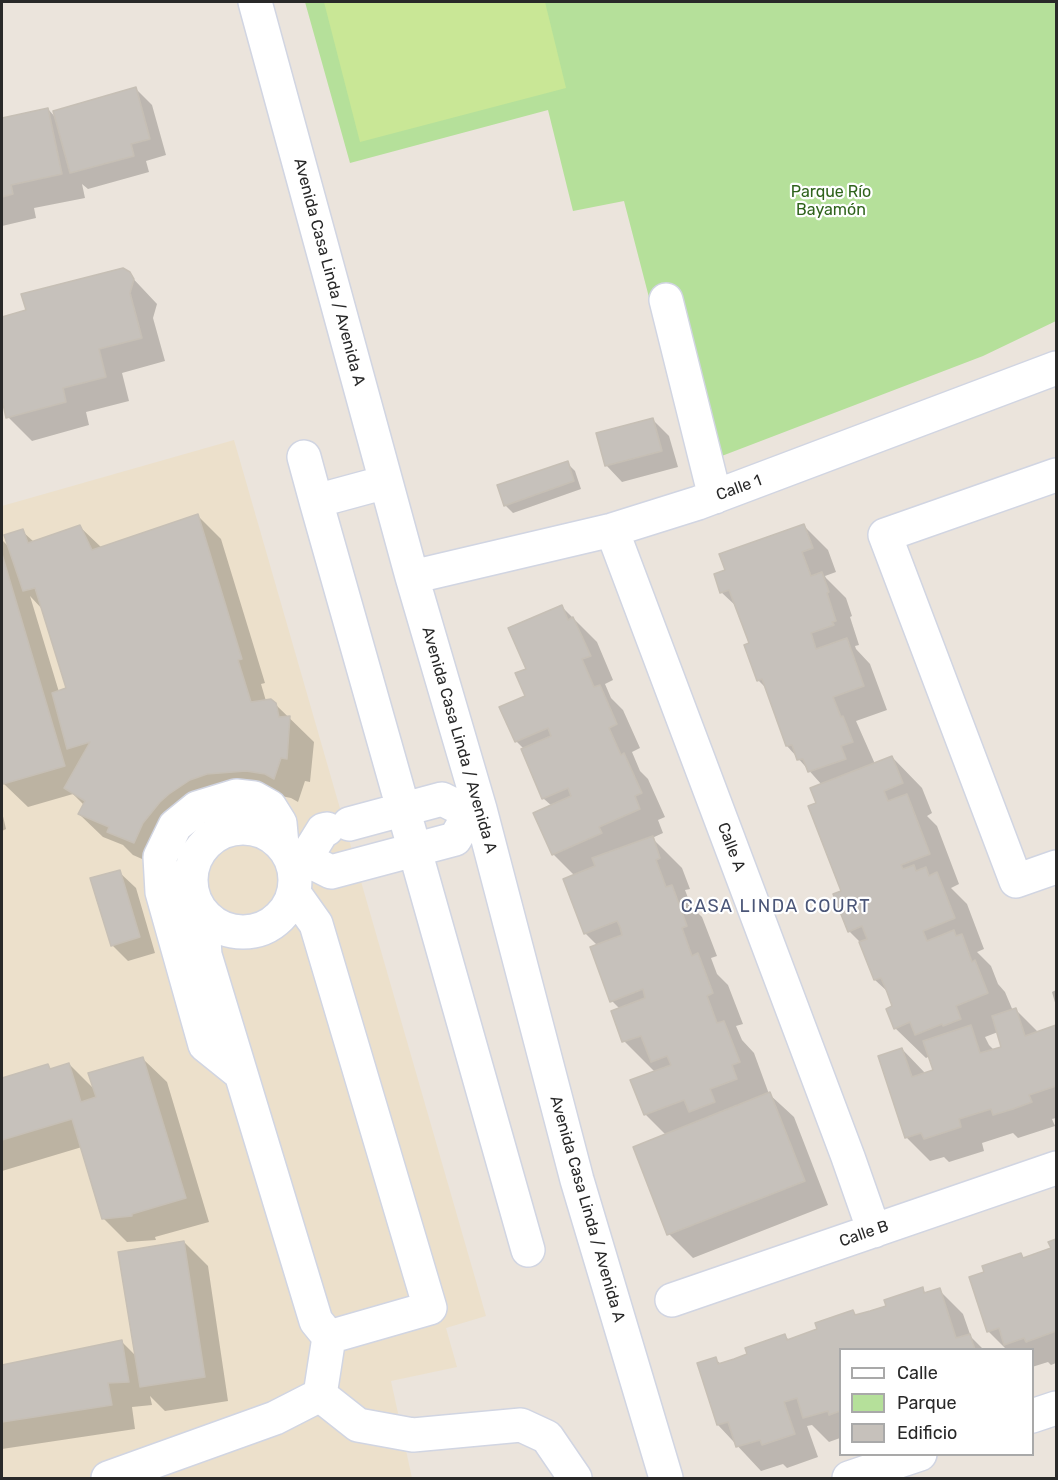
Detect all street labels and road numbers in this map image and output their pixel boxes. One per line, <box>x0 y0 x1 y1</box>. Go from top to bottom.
street label: Avenida Casa Linda / Avenida A <box>289 156 369 388</box>
street label: Calle 1 <box>714 471 764 505</box>
street label: Avenida Casa Linda / Avenida A <box>417 625 501 855</box>
street label: Calle A <box>713 820 749 874</box>
street label: Avenida Casa Linda / Avenida A <box>545 1094 629 1324</box>
street label: Calle B <box>837 1217 891 1251</box>

